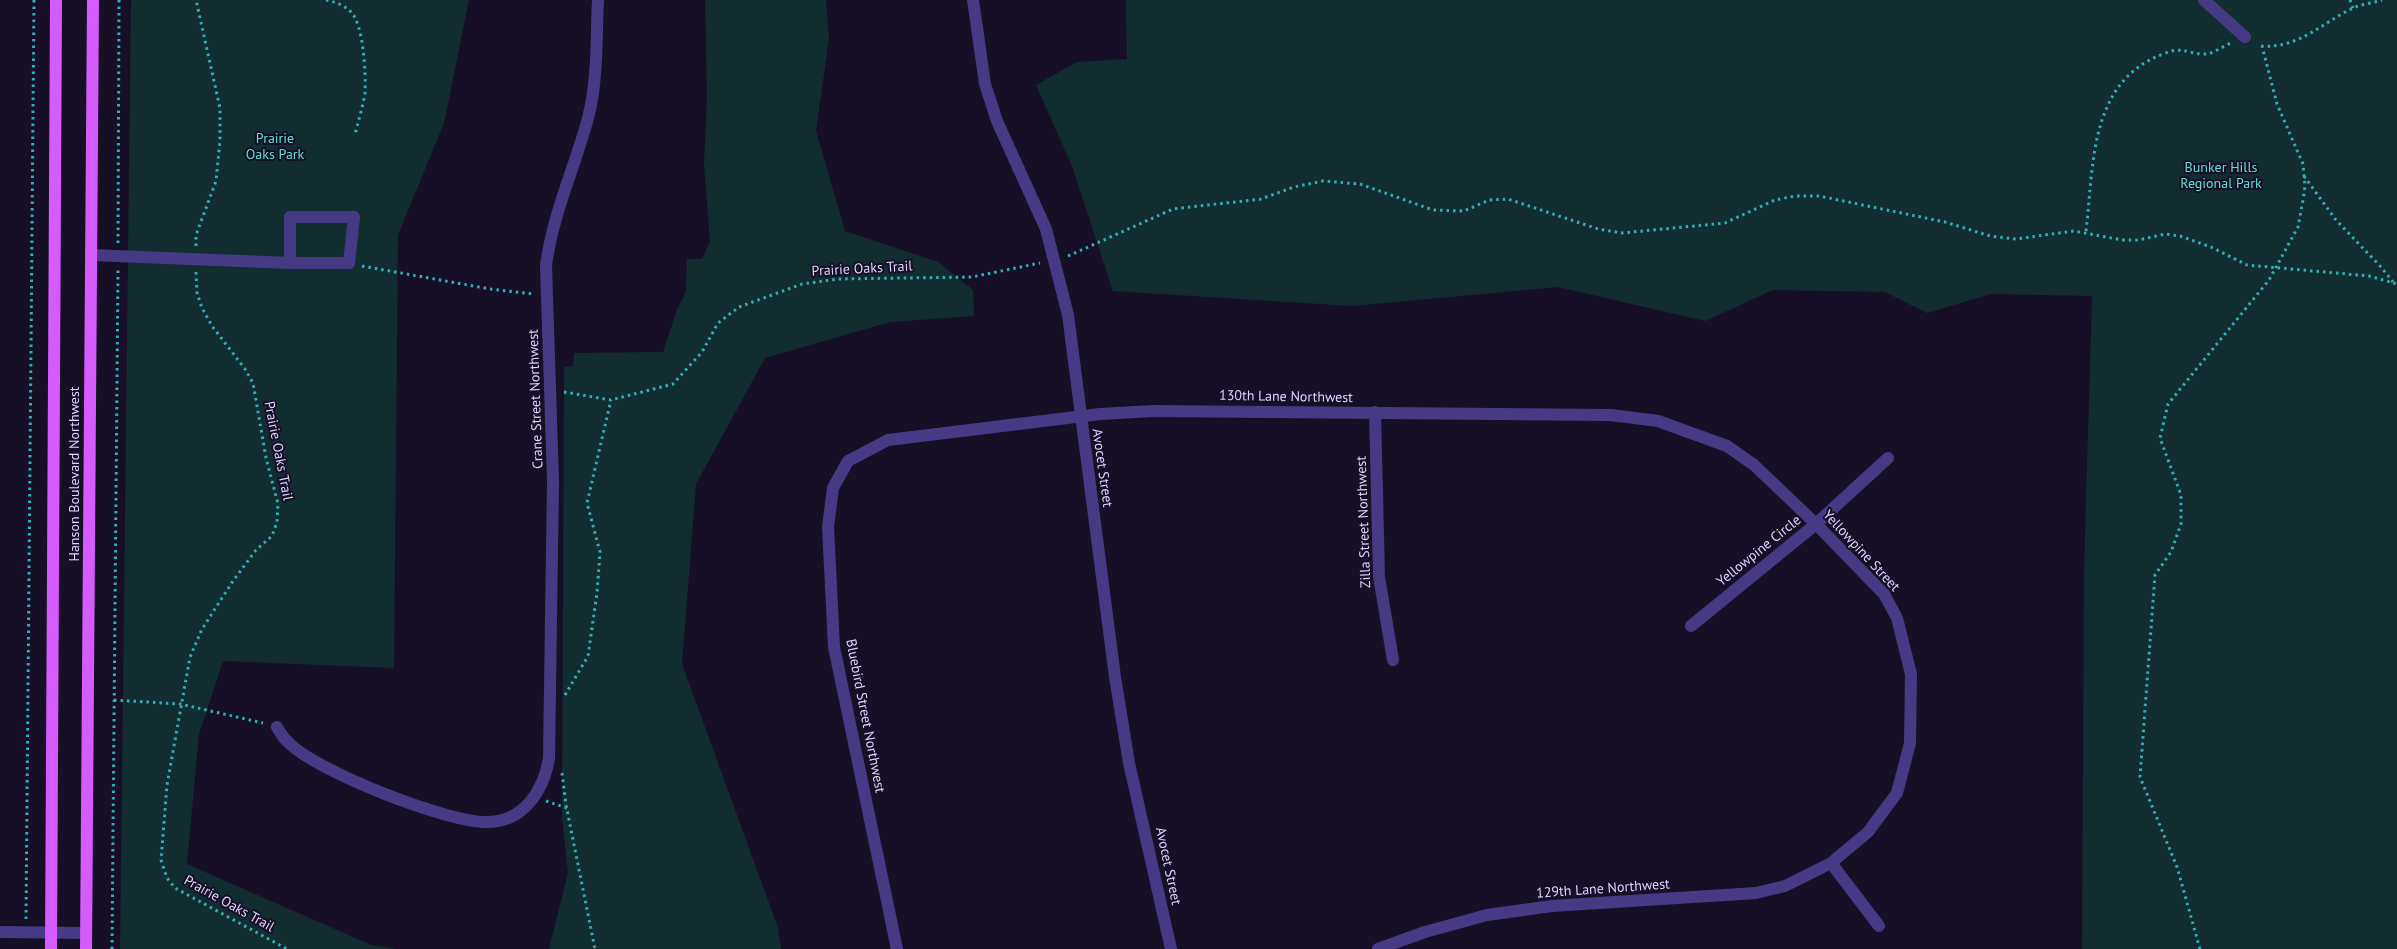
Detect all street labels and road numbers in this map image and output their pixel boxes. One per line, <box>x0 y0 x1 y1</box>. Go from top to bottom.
street label: Prairie Oaks Trail <box>811 258 913 280</box>
street label: Crane Street Northwest <box>525 329 547 469</box>
street label: Hanson Boulevard Northwest <box>67 386 83 562</box>
street label: 130th Lane Northwest <box>1219 387 1353 407</box>
street label: Prairie Oaks Trail <box>260 400 296 502</box>
street label: Avocet Street <box>1088 428 1116 508</box>
street label: Zilla Street Northwest <box>1353 456 1375 588</box>
street label: Yellowpine Street <box>1819 507 1903 595</box>
street label: Yellowpine Circle <box>1714 512 1804 590</box>
street label: Bluebird Street Northwest <box>842 638 888 794</box>
street label: Avocet Street <box>1152 826 1184 906</box>
street label: Prairie Oaks Trail <box>181 872 277 936</box>
street label: 129th Lane Northwest <box>1536 876 1670 902</box>

